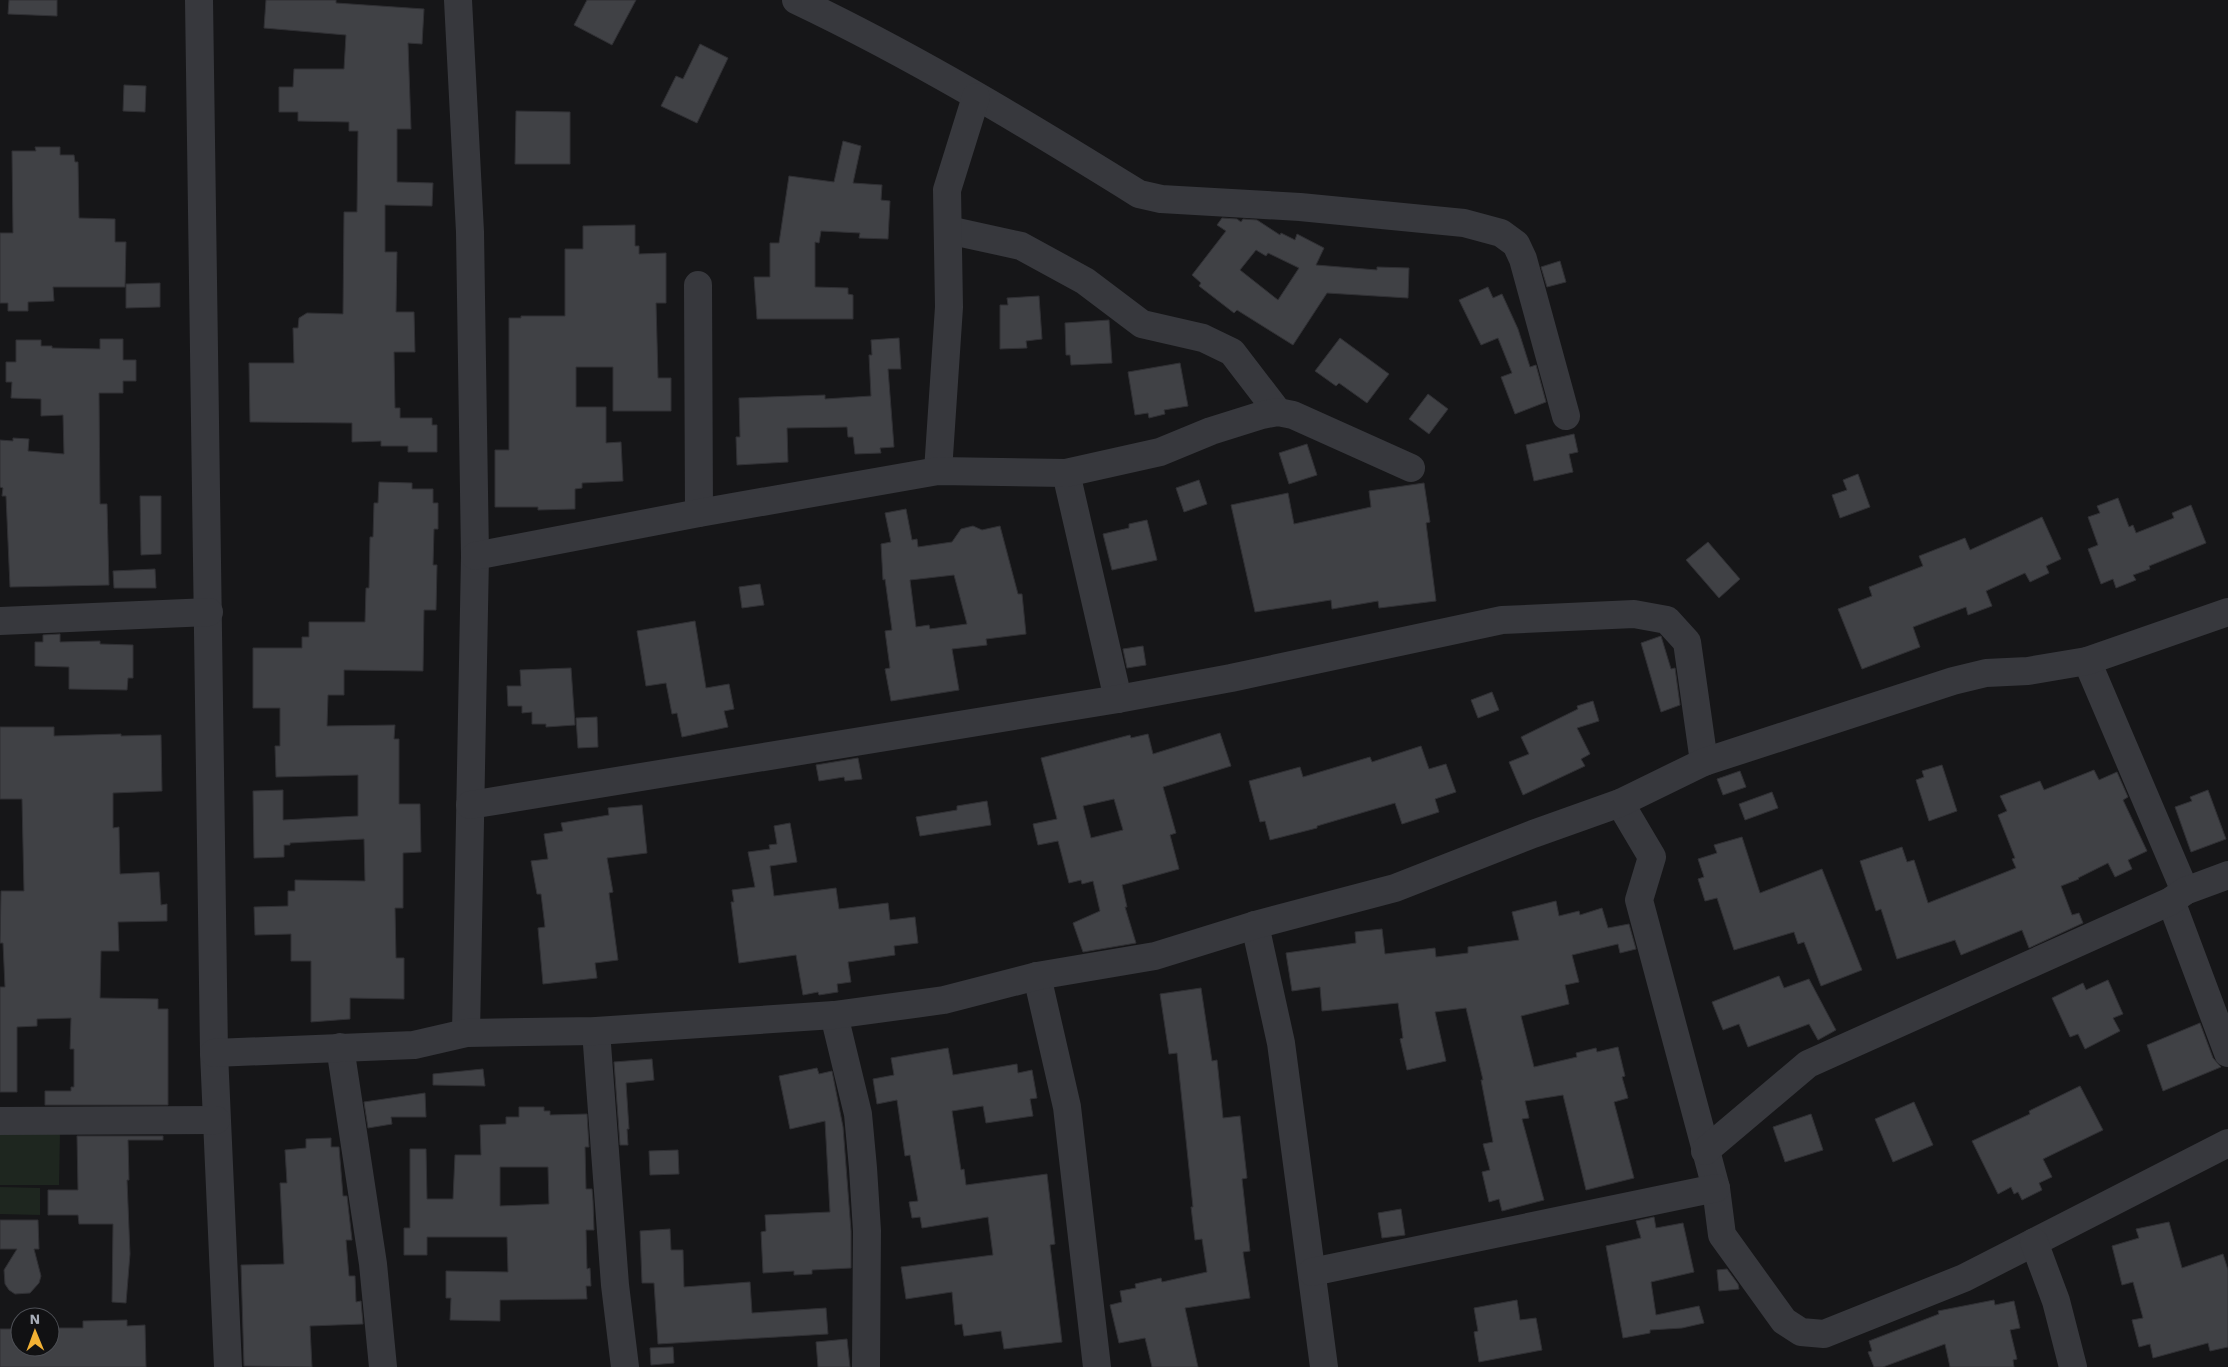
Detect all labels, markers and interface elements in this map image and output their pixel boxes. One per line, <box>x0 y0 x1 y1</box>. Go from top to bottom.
north arrow <box>10 1307 60 1357</box>
text: N <box>29 1311 40 1327</box>

